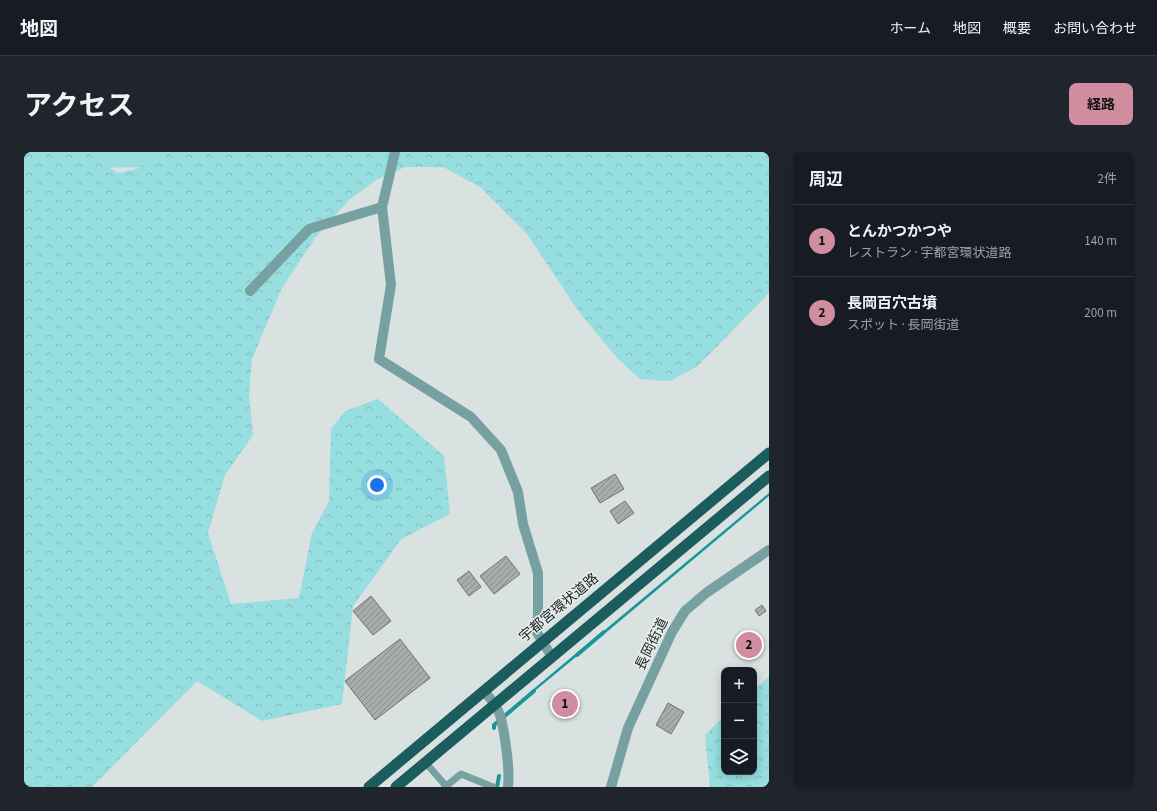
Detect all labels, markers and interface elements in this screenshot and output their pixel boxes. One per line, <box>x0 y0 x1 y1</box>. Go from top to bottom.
text: 地図 <box>20 16 58 43</box>
text: ホーム <box>889 19 931 39</box>
text: 地図 <box>953 19 981 39</box>
text: 概要 <box>1003 19 1031 39</box>
text: お問い合わせ <box>1053 19 1137 39</box>
button: 経路 <box>1069 83 1133 125</box>
text: アクセス <box>24 86 135 126</box>
text: 周辺 <box>809 168 843 192</box>
text: 2件 <box>1098 170 1117 188</box>
text: とんかつかつや <box>847 221 952 242</box>
text: 1 <box>819 232 825 250</box>
text: 140 m <box>1084 232 1117 250</box>
text: レストラン · 宇都宮環状道路 <box>847 244 1011 262</box>
text: 長岡百穴古墳 <box>847 293 937 314</box>
text: 2 <box>819 304 825 322</box>
text: 200 m <box>1084 304 1117 322</box>
text: スポット · 長岡街道 <box>847 316 959 334</box>
your location <box>367 475 387 495</box>
street label: 宇都宮環状道路 <box>515 569 603 647</box>
street label: 長岡街道 <box>631 614 673 674</box>
pin: 2 <box>736 630 762 660</box>
map controls <box>721 667 757 775</box>
button: + <box>721 667 757 703</box>
pin: 1 <box>552 689 578 719</box>
button: − <box>721 703 757 739</box>
button: layers <box>721 739 757 775</box>

